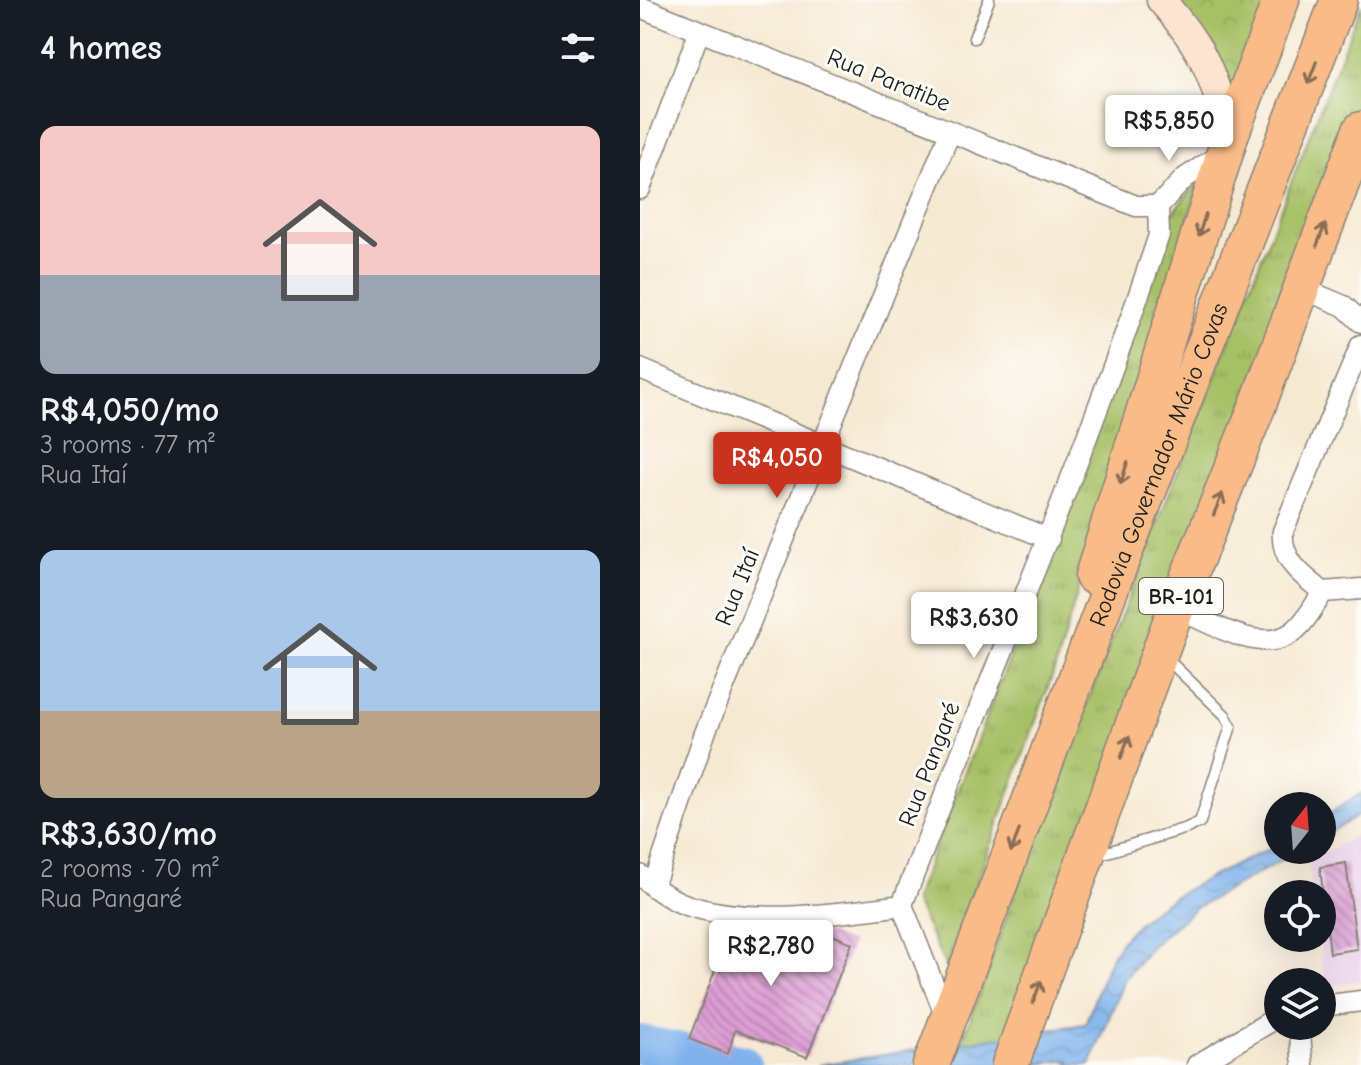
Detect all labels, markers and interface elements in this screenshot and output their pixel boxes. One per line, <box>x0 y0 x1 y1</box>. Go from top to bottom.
icon: filters <box>556 26 600 70</box>
text: 4 homes <box>40 28 162 68</box>
street label: Rua Paratibe <box>823 43 955 117</box>
one-way arrow <box>1304 60 1318 85</box>
pin: R$5,850 <box>1095 95 1243 163</box>
text: R$5,850 <box>1123 106 1215 136</box>
icon: home <box>248 178 392 322</box>
one-way arrow <box>1194 212 1209 237</box>
one-way arrow <box>1315 223 1329 248</box>
street label: Rodovia Governador Mário Covas <box>1083 299 1234 630</box>
text: R$4,050/mo <box>40 390 219 430</box>
text: 3 rooms · 77 m² <box>40 430 215 460</box>
pin: R$4,050 <box>703 432 851 500</box>
text: R$4,050 <box>731 443 823 473</box>
one-way arrow <box>1116 459 1131 485</box>
text: Rua Itaí <box>40 460 127 490</box>
one-way arrow <box>1211 492 1226 517</box>
street label: Rua Itaí <box>709 544 765 630</box>
road number: BR-101 <box>1139 578 1223 614</box>
pin: R$3,630 <box>900 592 1048 660</box>
icon: home <box>248 602 392 746</box>
text: R$3,630 <box>929 603 1019 633</box>
street label: Rua Pangaré <box>892 698 966 830</box>
one-way arrow <box>1119 735 1133 760</box>
north arrow <box>1264 792 1336 864</box>
map controls <box>1264 792 1336 1040</box>
text: R$3,630/mo <box>40 814 217 854</box>
one-way arrow <box>1007 828 1021 853</box>
text: 2 rooms · 70 m² <box>40 854 219 884</box>
button: locate <box>1264 880 1336 952</box>
text: Rua Pangaré <box>40 884 182 914</box>
pin: R$2,780 <box>697 920 845 988</box>
text: R$2,780 <box>727 931 815 961</box>
button: layers <box>1264 968 1336 1040</box>
one-way arrow <box>1030 979 1045 1004</box>

